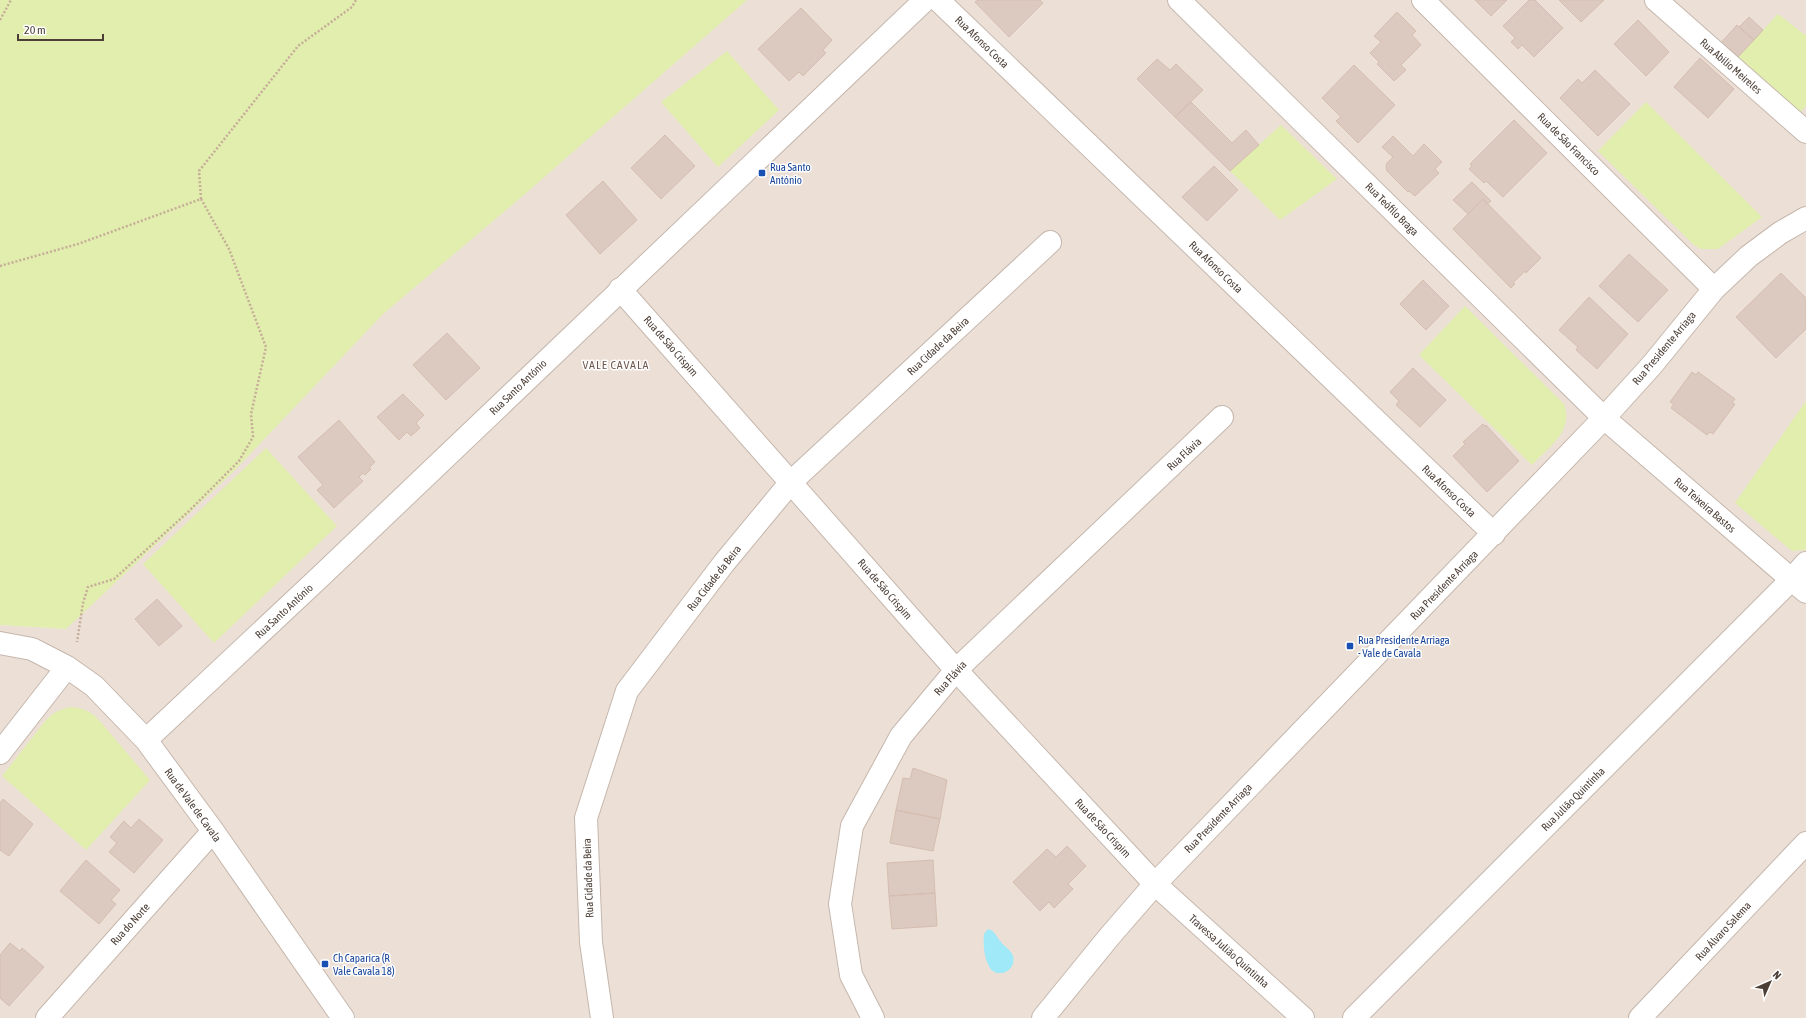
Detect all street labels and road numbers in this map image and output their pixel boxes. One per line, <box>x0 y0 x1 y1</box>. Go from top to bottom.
street label: Rua Afonso Costa <box>953 14 1011 70</box>
street label: Rua Abilio Meireles <box>1698 36 1764 96</box>
street label: Rua de São Francisco <box>1535 110 1603 178</box>
street label: Rua Teófilo Braga <box>1363 180 1421 238</box>
street label: Rua Afonso Costa <box>1187 239 1245 295</box>
street label: Rua Presidente Arriaga <box>1630 309 1698 387</box>
street label: Rua de São Crispim <box>642 313 700 379</box>
street label: Rua Cidade da Beira <box>905 314 971 378</box>
street label: Rua Santo António <box>487 357 549 417</box>
street label: Rua Flávia <box>1165 435 1203 473</box>
street label: Rua Afonso Costa <box>1420 463 1478 519</box>
street label: Rua Teixeira Bastos <box>1672 475 1738 535</box>
street label: Rua Cidade da Beira <box>685 543 743 613</box>
street label: Rua Presidente Arriaga <box>1408 548 1480 622</box>
street label: Rua de São Crispim <box>856 556 914 622</box>
street label: Rua Santo António <box>253 581 315 641</box>
street label: Rua Flávia <box>931 658 969 698</box>
street label: Rua Julião Quintinha <box>1539 765 1607 833</box>
street label: Rua de Vale de Cavala <box>162 766 224 844</box>
street label: Rua Presidente Arriaga <box>1182 781 1254 855</box>
street label: Rua de São Crispim <box>1073 796 1133 860</box>
street label: Rua Cidade da Beira <box>581 838 595 918</box>
street label: Rua Álvaro Salema <box>1693 899 1753 963</box>
street label: Rua do Norte <box>108 901 152 947</box>
street label: Travessa Julião Quintinha <box>1187 912 1271 990</box>

